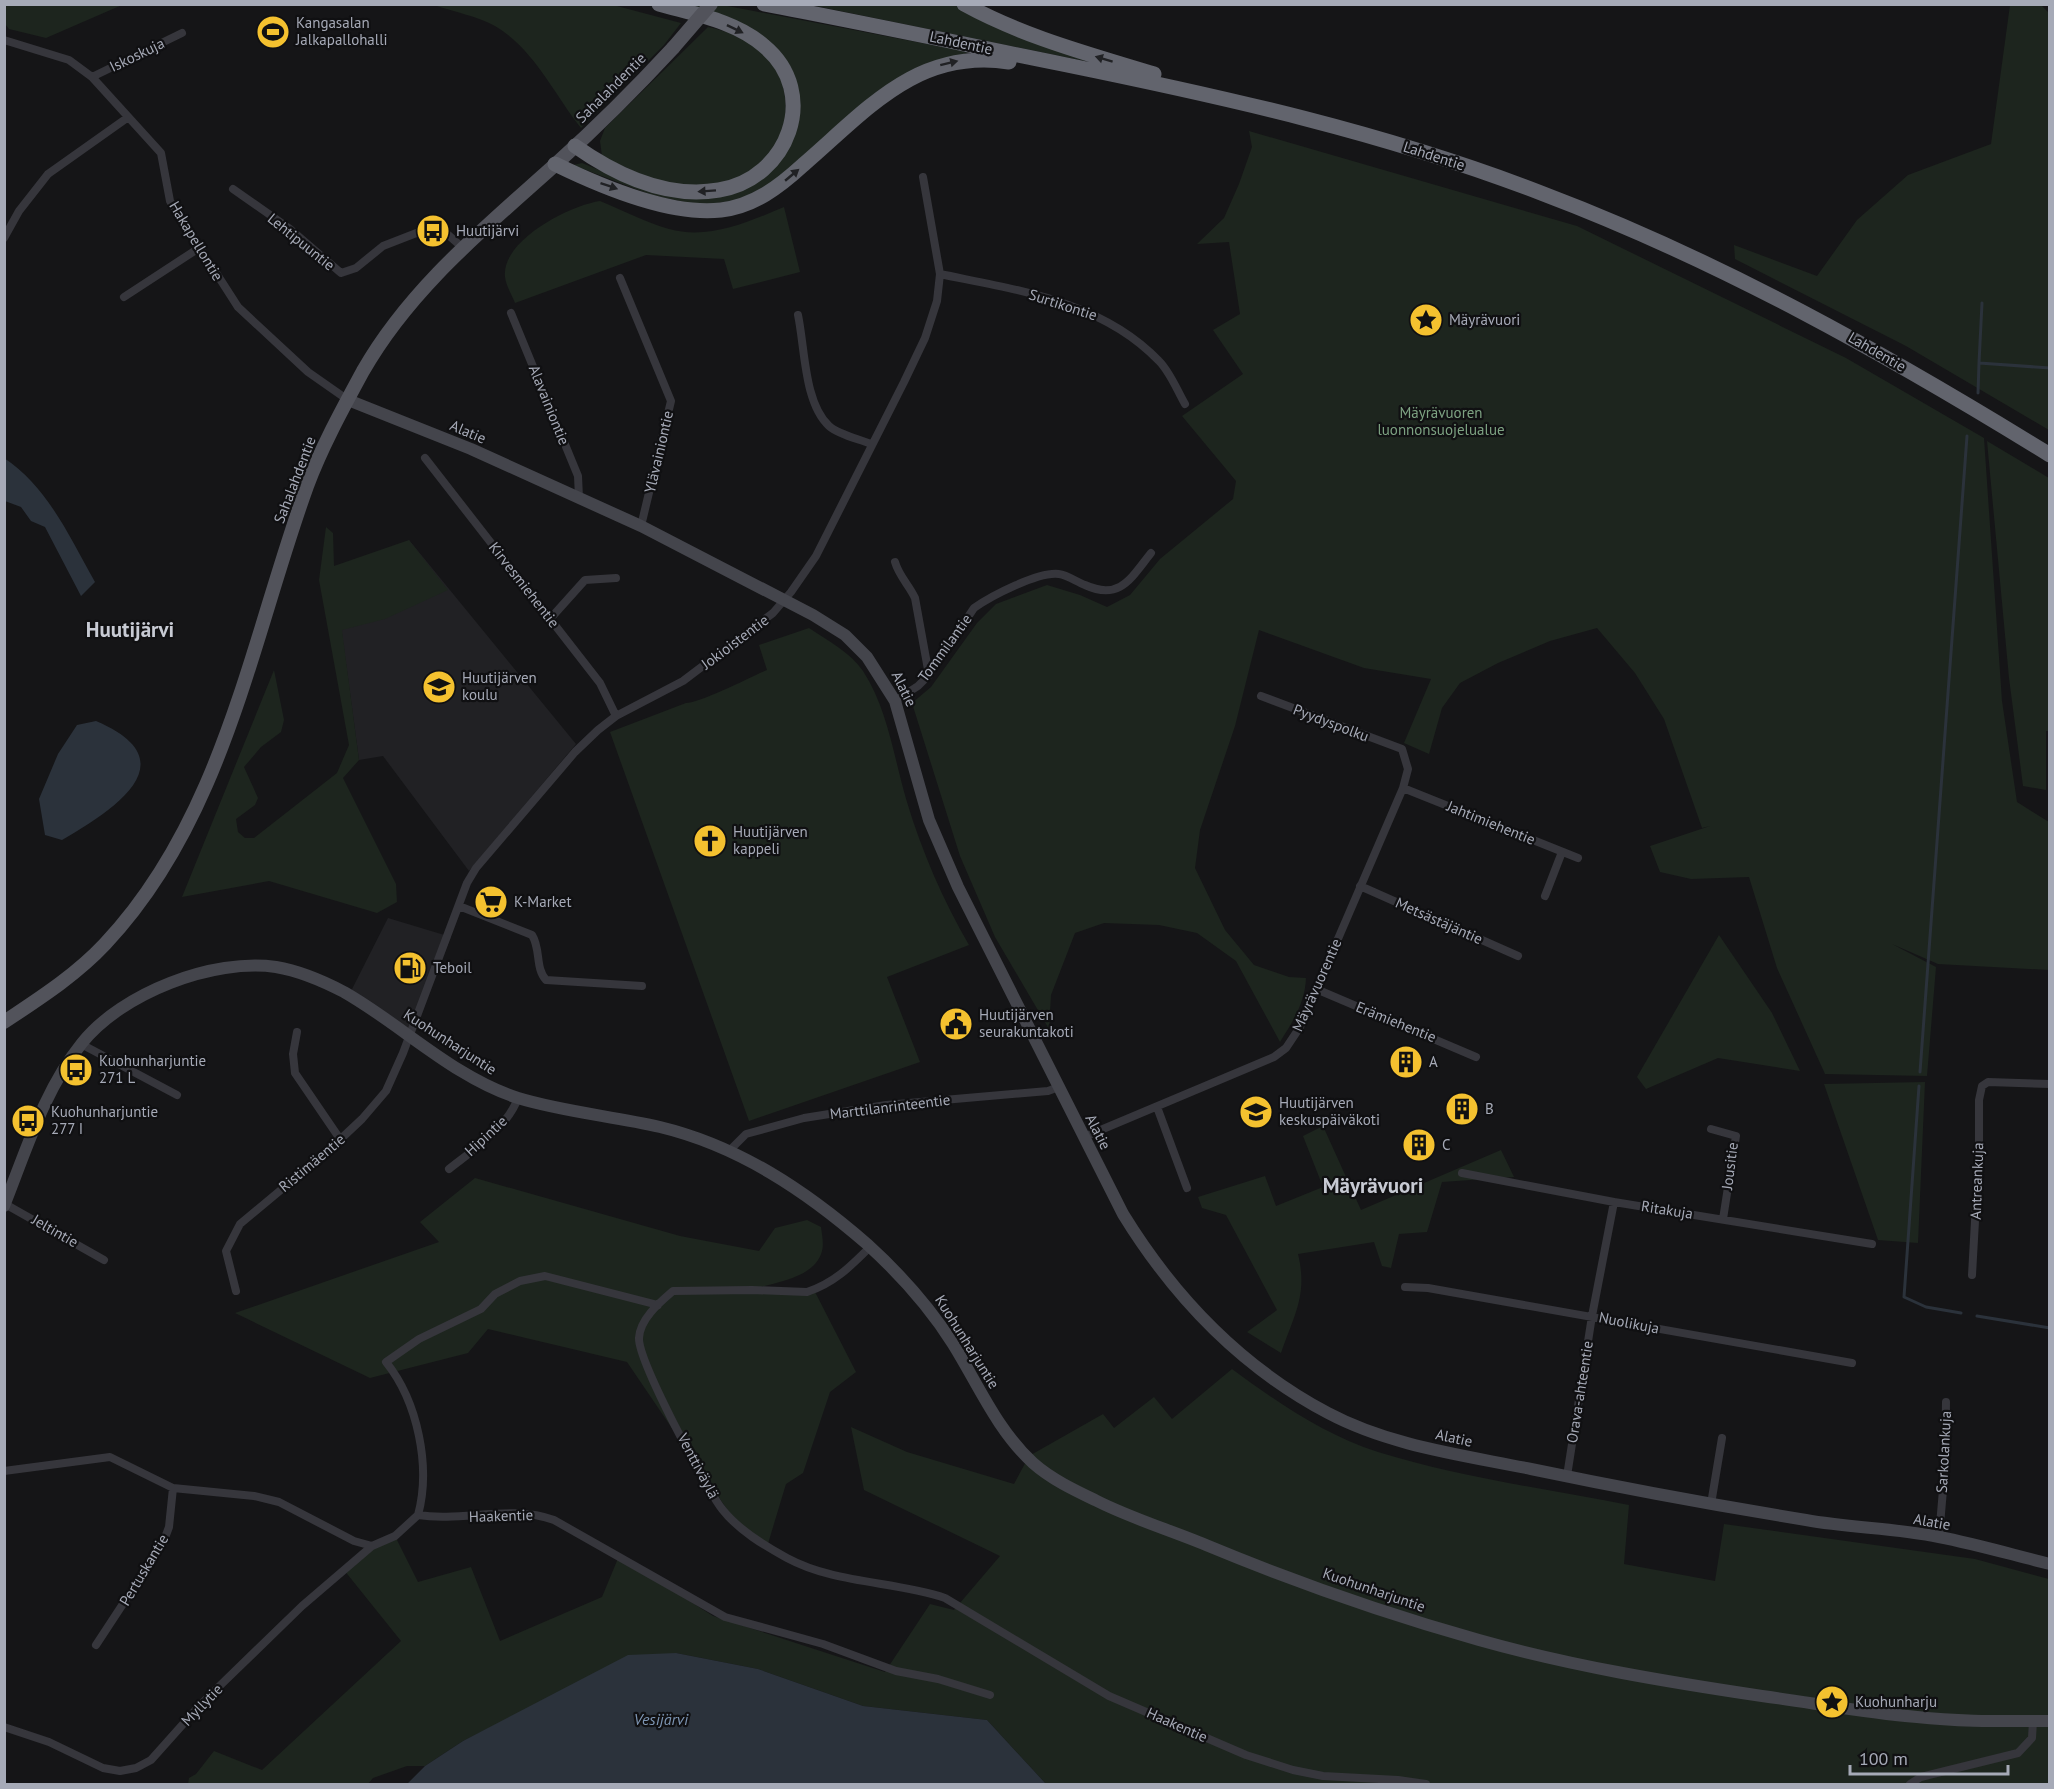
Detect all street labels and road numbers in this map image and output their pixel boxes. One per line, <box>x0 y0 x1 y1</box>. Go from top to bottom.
street label: Lahdentie <box>928 27 994 58</box>
street label: Iskoskuja <box>106 33 167 76</box>
street label: Sahalahdentie <box>572 49 650 127</box>
street label: Lahdentie <box>1401 137 1467 174</box>
street label: Hakapellontie <box>165 197 228 284</box>
street label: Lehtipuuntie <box>264 209 339 274</box>
street label: Surtikontie <box>1027 285 1100 324</box>
street label: Lahdentie <box>1845 327 1910 376</box>
street label: Alavainiontie <box>525 362 574 448</box>
street label: Ylävainiontie <box>640 409 677 495</box>
street label: Alatie <box>447 416 489 448</box>
street label: Sahalahdentie <box>269 434 320 526</box>
street label: Kirvesmiehentie <box>485 538 564 631</box>
street label: Jokioistentie <box>696 610 772 674</box>
street label: Tommilantie <box>914 610 976 685</box>
street label: Alatie <box>888 668 921 710</box>
street label: Pyydyspolku <box>1291 699 1372 746</box>
street label: Jahtimiehentie <box>1443 796 1538 849</box>
street label: Metsästäjäntie <box>1393 893 1486 948</box>
street label: Mäyrävuorentie <box>1288 935 1346 1034</box>
street label: Erämiehentie <box>1353 997 1439 1046</box>
street label: Kuohunharjuntie <box>400 1004 500 1079</box>
street label: Marttilanrinteentie <box>829 1090 951 1123</box>
street label: Hipintie <box>460 1111 511 1160</box>
street label: Alatie <box>1082 1111 1115 1153</box>
street label: Ristimäentie <box>275 1129 349 1196</box>
street label: Jousitie <box>1717 1141 1742 1192</box>
street label: Antreankuja <box>1966 1142 1987 1220</box>
street label: Ritakuja <box>1640 1196 1694 1223</box>
street label: Jeltintie <box>28 1209 82 1251</box>
street label: Kuohunharjuntie <box>931 1291 1004 1392</box>
street label: Nuolikuja <box>1597 1307 1661 1338</box>
street label: Orava-ahteentie <box>1562 1339 1597 1444</box>
street label: Sarkolankuja <box>1932 1410 1955 1494</box>
street label: Alatie <box>1434 1424 1474 1451</box>
street label: Venttiväylä <box>673 1429 724 1502</box>
street label: Haakentie <box>468 1505 534 1526</box>
street label: Alatie <box>1912 1509 1952 1534</box>
street label: Pertuskantie <box>115 1531 172 1609</box>
street label: Kuohunharjuntie <box>1320 1563 1428 1616</box>
street label: Myllytie <box>177 1680 226 1730</box>
street label: Haakentie <box>1144 1703 1211 1746</box>

